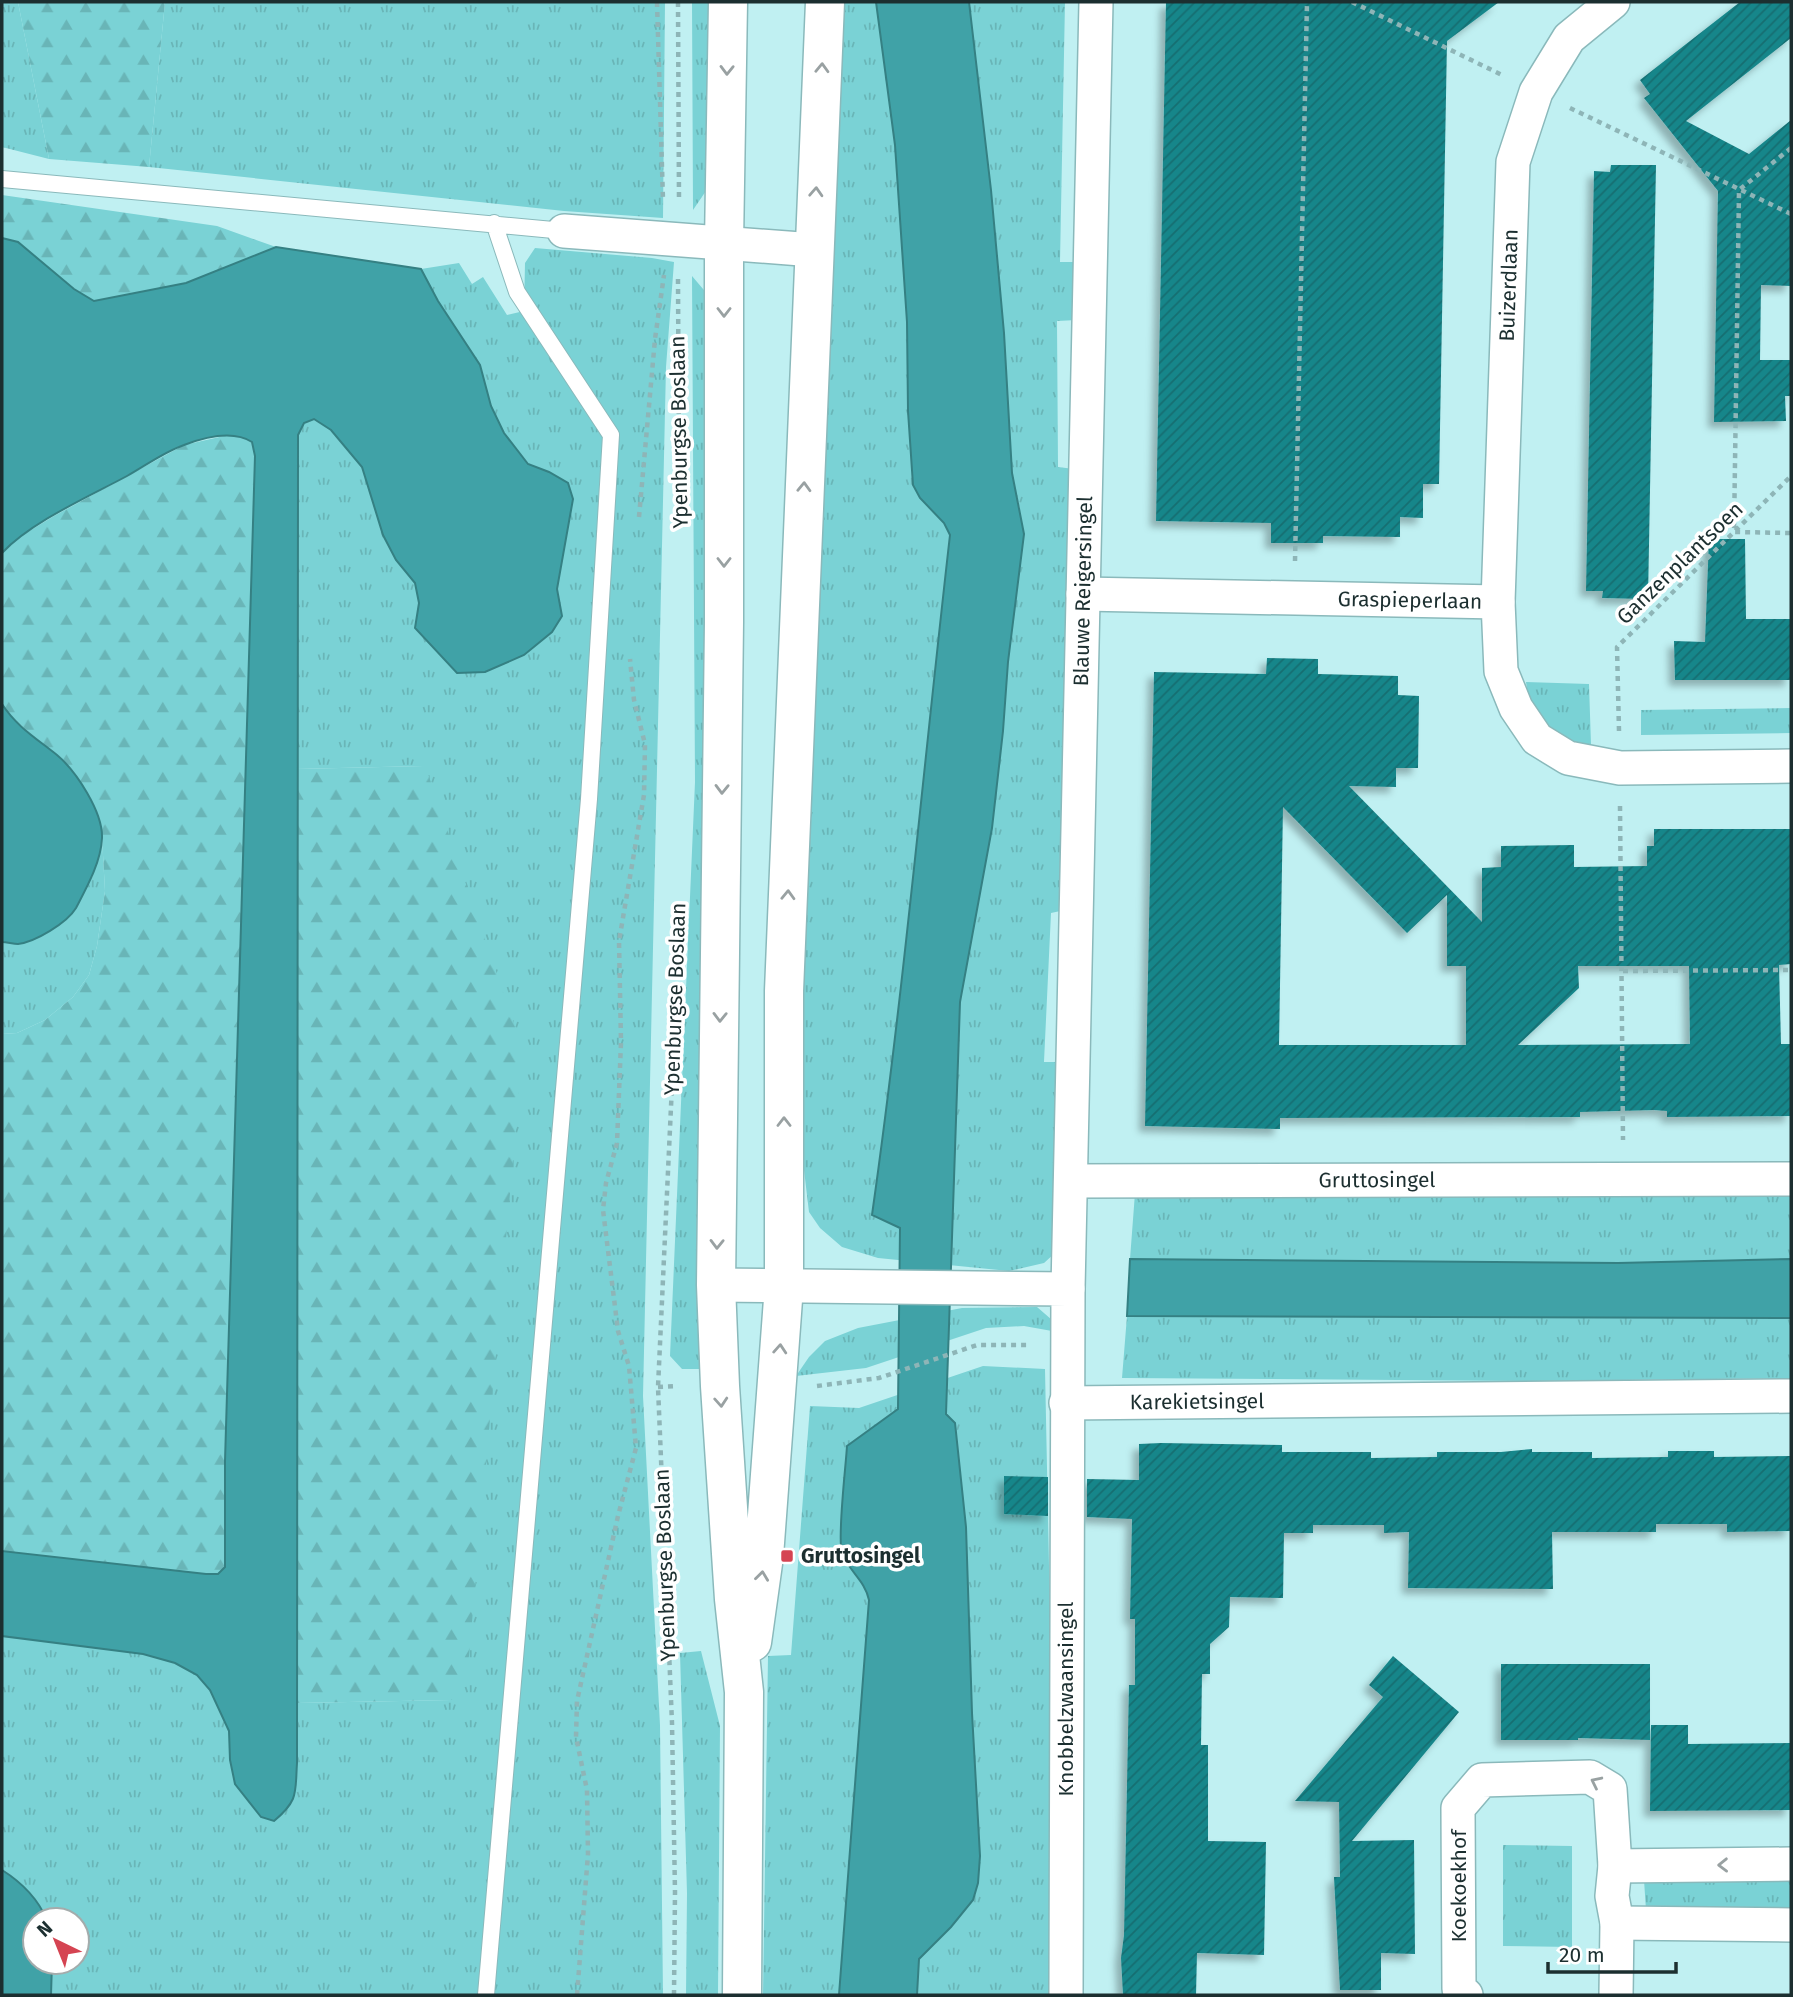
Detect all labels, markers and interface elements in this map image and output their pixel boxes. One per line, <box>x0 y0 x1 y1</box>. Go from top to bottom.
one-way arrow <box>815 62 830 73</box>
one-way arrow <box>719 65 734 76</box>
one-way arrow <box>809 186 824 197</box>
street label: Buizerdlaan <box>1494 228 1524 342</box>
one-way arrow <box>716 307 732 317</box>
street label: Ypenburgse Boslaan <box>664 335 694 529</box>
one-way arrow <box>797 482 812 493</box>
street label: Blauwe Reigersingel <box>1068 496 1098 687</box>
street label: Ganzenplantsoen <box>1611 496 1749 630</box>
one-way arrow <box>716 557 732 568</box>
street label: Graspieperlaan <box>1337 586 1483 615</box>
one-way arrow <box>714 785 730 795</box>
one-way arrow <box>781 889 796 900</box>
street label: Ypenburgse Boslaan <box>659 902 691 1096</box>
one-way arrow <box>712 1012 727 1023</box>
one-way arrow <box>776 1116 792 1127</box>
street label: Gruttosingel <box>1318 1167 1436 1193</box>
one-way arrow <box>709 1240 725 1250</box>
one-way arrow <box>772 1344 787 1355</box>
street label: Karekietsingel <box>1130 1388 1264 1415</box>
one-way arrow <box>713 1397 728 1408</box>
street label: Ypenburgse Boslaan <box>649 1468 681 1662</box>
place label: Gruttosingel <box>801 1543 921 1569</box>
marker: Gruttosingel <box>779 1548 795 1564</box>
one-way arrow <box>754 1570 769 1582</box>
street label: Knobbelzwaansingel <box>1053 1602 1079 1796</box>
one-way arrow <box>1591 1776 1603 1790</box>
street label: Koekoekhof <box>1446 1828 1472 1942</box>
one-way arrow <box>1717 1857 1728 1872</box>
north arrow <box>21 1906 91 1976</box>
text: N <box>32 1916 57 1942</box>
scale bar <box>1548 1930 1676 1974</box>
text: 20 m <box>1559 1942 1605 1968</box>

